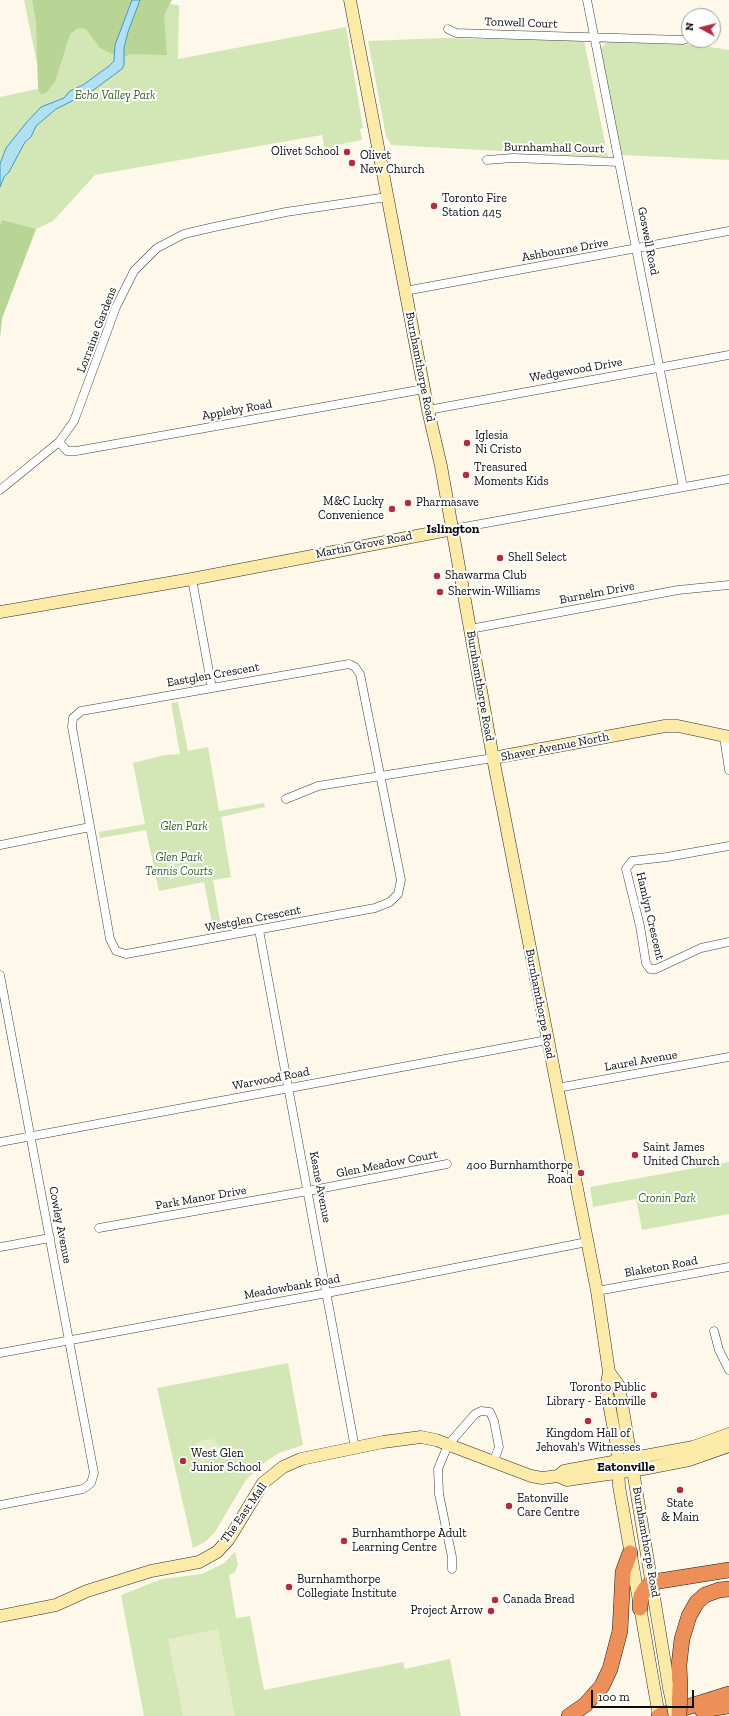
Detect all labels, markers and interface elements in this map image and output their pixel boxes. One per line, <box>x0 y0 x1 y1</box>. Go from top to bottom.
north arrow <box>681 8 721 48</box>
street label: Tonwell Court <box>484 15 558 31</box>
text: N <box>683 22 697 32</box>
park label: Echo Valley Park <box>75 89 155 103</box>
street label: Burnhamhall Court <box>504 140 604 156</box>
place label: Olivet School <box>271 145 339 159</box>
marker: Olivet School <box>342 147 352 157</box>
place label: Olivet New Church <box>360 149 425 177</box>
marker: Olivet New Church <box>347 158 357 168</box>
place label: Toronto Fire Station 445 <box>442 192 507 220</box>
marker: Toronto Fire Station 445 <box>429 201 439 211</box>
street label: Goswell Road <box>634 206 662 276</box>
street label: Ashbourne Drive <box>521 235 609 265</box>
street label: Lorraine Gardens <box>74 285 120 375</box>
street label: Burnhamthorpe Road <box>402 311 438 423</box>
street label: Wedgewood Drive <box>529 355 623 385</box>
street label: Appleby Road <box>201 397 273 423</box>
place label: Iglesia Ni Cristo <box>475 429 522 457</box>
marker: Iglesia Ni Cristo <box>462 438 472 448</box>
place label: Treasured Moments Kids <box>474 461 549 489</box>
marker: Treasured Moments Kids <box>461 470 471 480</box>
place label: M&C Lucky Convenience <box>318 495 384 523</box>
place label: Pharmasave <box>416 496 479 510</box>
marker: Pharmasave <box>403 498 413 508</box>
marker: M&C Lucky Convenience <box>387 504 397 514</box>
district label: Islington <box>427 521 479 537</box>
street label: Martin Grove Road <box>314 529 414 561</box>
place label: Shell Select <box>508 551 567 565</box>
marker: Shell Select <box>495 553 505 563</box>
place label: Shawarma Club <box>445 569 527 583</box>
marker: Shawarma Club <box>432 571 442 581</box>
street label: Burnelm Drive <box>558 579 636 607</box>
place label: Sherwin-Williams <box>448 585 540 599</box>
marker: Sherwin-Williams <box>435 587 445 597</box>
street label: Burnhamthorpe Road <box>463 630 497 742</box>
street label: Eastglen Crescent <box>166 660 260 690</box>
street label: Shaver Avenue North <box>500 729 610 765</box>
park label: Glen Park <box>160 820 208 834</box>
park label: Glen Park Tennis Courts <box>145 851 213 879</box>
street label: Hamlyn Crescent <box>633 871 667 961</box>
street label: Westglen Crescent <box>204 903 302 935</box>
street label: Burnhamthorpe Road <box>522 948 558 1060</box>
street label: Laurel Avenue <box>603 1048 679 1074</box>
street label: Warwood Road <box>231 1064 311 1094</box>
place label: Saint James United Church <box>643 1141 719 1169</box>
street label: Glen Meadow Court <box>335 1147 439 1181</box>
street label: Keane Avenue <box>306 1150 334 1224</box>
marker: Saint James United Church <box>630 1150 640 1160</box>
place label: 400 Burnhamthorpe Road <box>467 1159 573 1187</box>
marker: 400 Burnhamthorpe Road <box>576 1168 586 1178</box>
street label: Park Manor Drive <box>155 1183 247 1213</box>
street label: Cowley Avenue <box>45 1185 75 1265</box>
park label: Cronin Park <box>638 1192 696 1206</box>
street label: Blaketon Road <box>623 1253 699 1281</box>
street label: Meadowbank Road <box>243 1271 341 1303</box>
place label: Toronto Public Library - Eatonville <box>547 1381 646 1409</box>
marker: Toronto Public Library - Eatonville <box>649 1390 659 1400</box>
marker: Kingdom Hall of Jehovah's Witnesses <box>583 1416 593 1426</box>
place label: Kingdom Hall of Jehovah's Witnesses <box>536 1427 640 1455</box>
place label: West Glen Junior School <box>191 1447 261 1475</box>
marker: West Glen Junior School <box>178 1456 188 1466</box>
district label: Eatonville <box>597 1459 655 1475</box>
street label: The East Mall <box>218 1480 270 1546</box>
marker: State & Main <box>675 1485 685 1495</box>
street label: Burnhamthorpe Road <box>629 1486 663 1598</box>
place label: Eatonville Care Centre <box>517 1492 579 1520</box>
place label: State & Main <box>661 1497 699 1525</box>
marker: Eatonville Care Centre <box>504 1501 514 1511</box>
place label: Burnhamthorpe Adult Learning Centre <box>352 1527 467 1555</box>
marker: Burnhamthorpe Adult Learning Centre <box>339 1536 349 1546</box>
place label: Burnhamthorpe Collegiate Institute <box>297 1573 397 1601</box>
marker: Burnhamthorpe Collegiate Institute <box>284 1582 294 1592</box>
place label: Canada Bread <box>503 1593 575 1607</box>
marker: Canada Bread <box>490 1595 500 1605</box>
place label: Project Arrow <box>410 1604 483 1618</box>
marker: Project Arrow <box>486 1606 496 1616</box>
scale bar <box>593 1682 696 1708</box>
text: 100 m <box>598 1690 630 1704</box>

